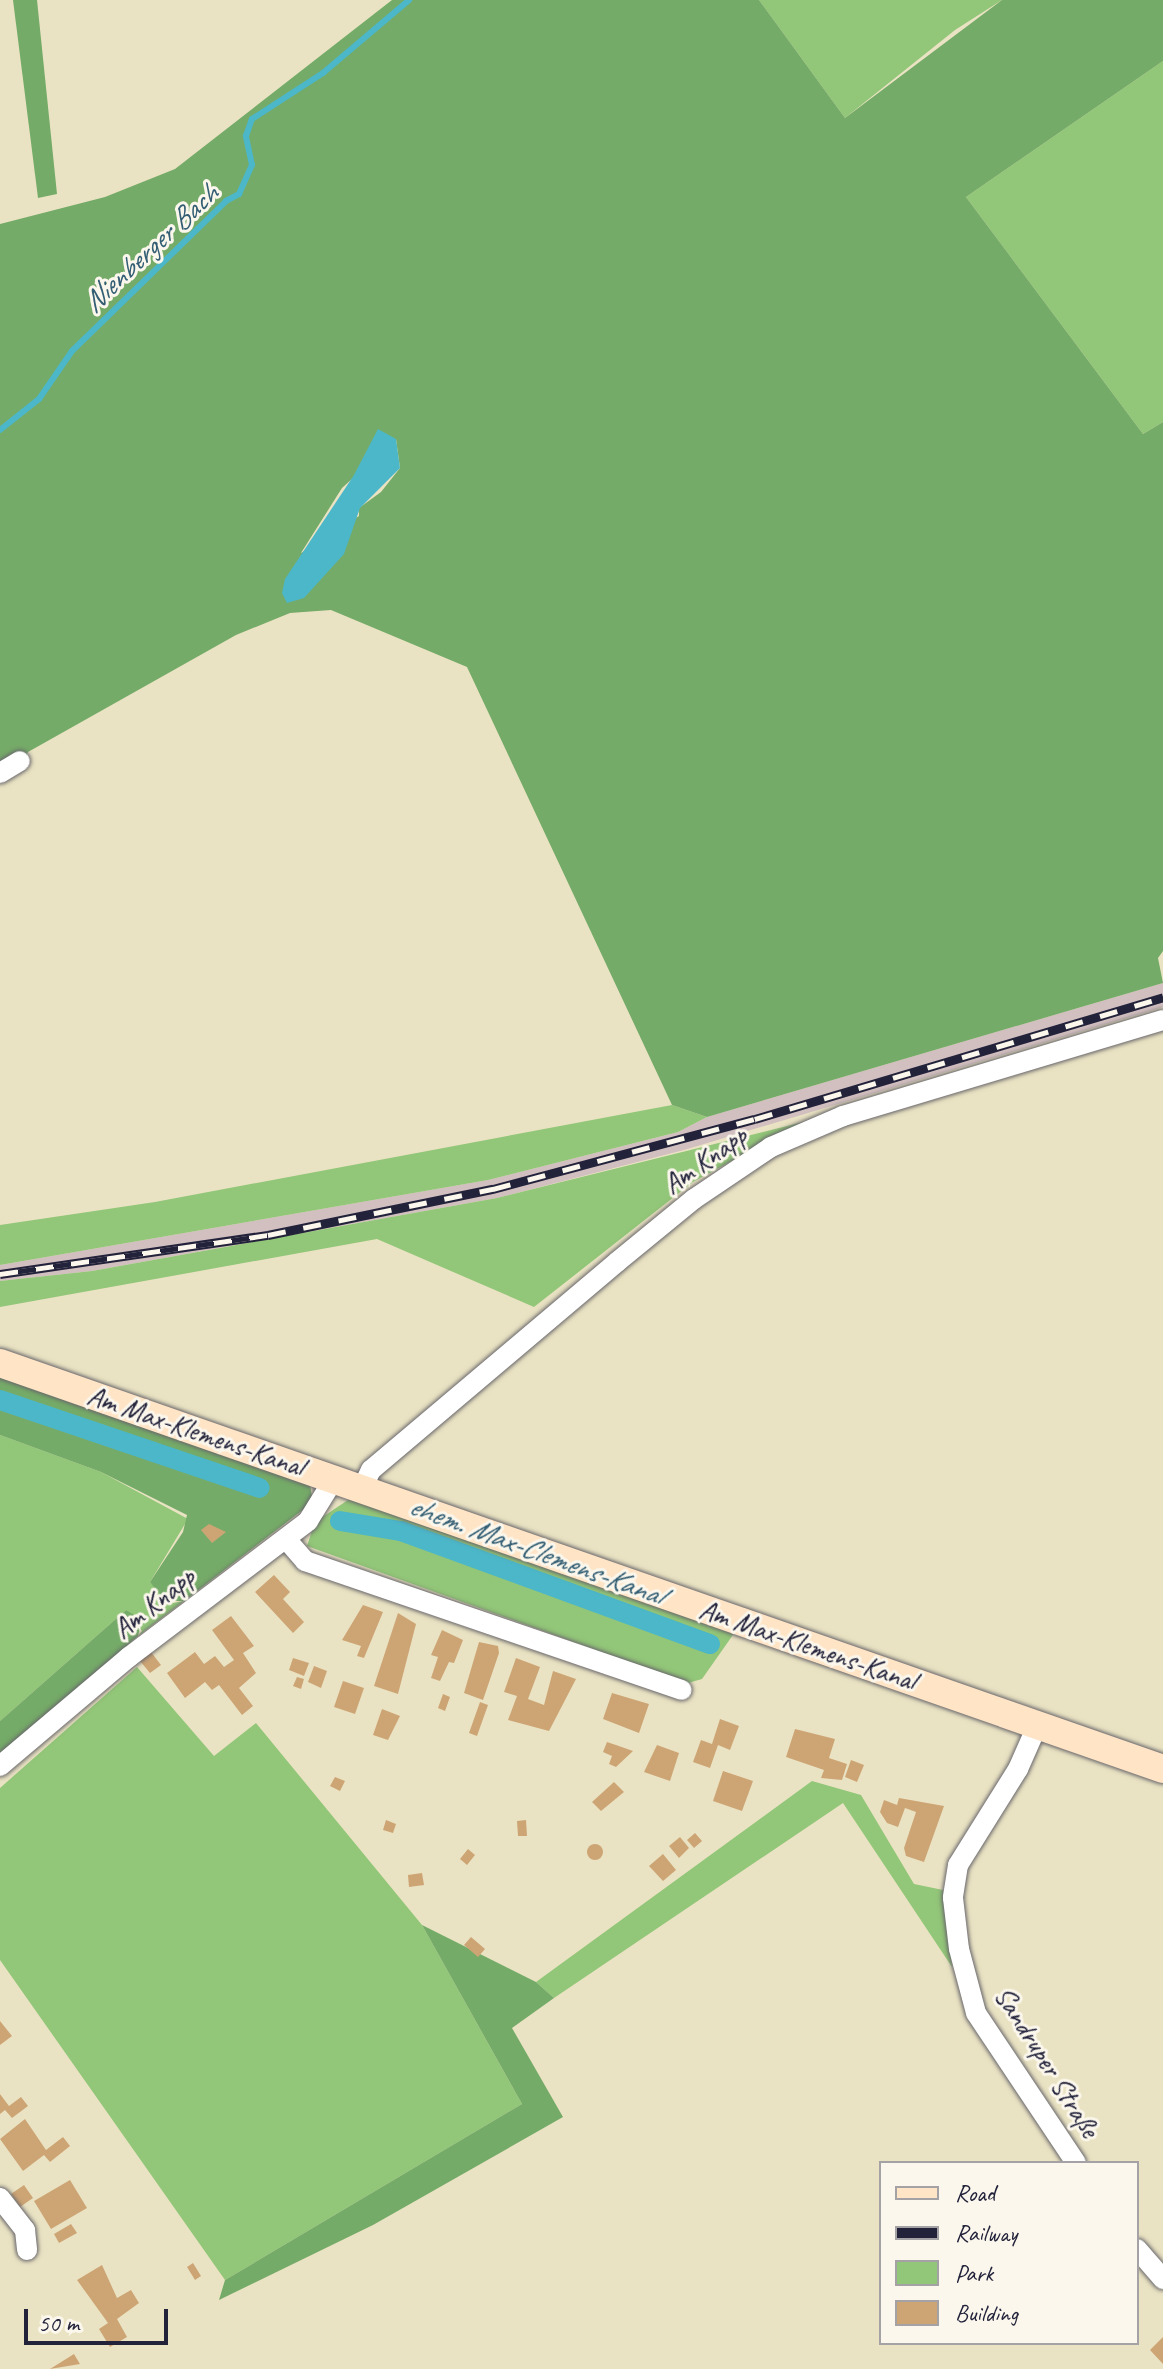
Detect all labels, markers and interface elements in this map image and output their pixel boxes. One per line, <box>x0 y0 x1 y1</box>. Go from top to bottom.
water label: Nienberger Bach <box>75 176 225 320</box>
street label: Am Knapp <box>656 1119 754 1201</box>
street label: Am Max-Klemens-Kanal <box>83 1378 309 1484</box>
water label: ehem. Max-Clemens-Kanal <box>404 1487 668 1613</box>
street label: Am Knapp <box>106 1560 202 1646</box>
street label: Am Max-Klemens-Kanal <box>695 1592 921 1698</box>
street label: Sandruper Straße <box>987 1980 1107 2144</box>
legend <box>879 2161 1139 2345</box>
text: Road <box>955 2178 995 2208</box>
text: Railway <box>955 2218 1017 2248</box>
text: Park <box>955 2258 993 2288</box>
scale bar <box>28 2293 172 2343</box>
text: Building <box>955 2298 1018 2328</box>
text: 50 m <box>38 2308 79 2338</box>

